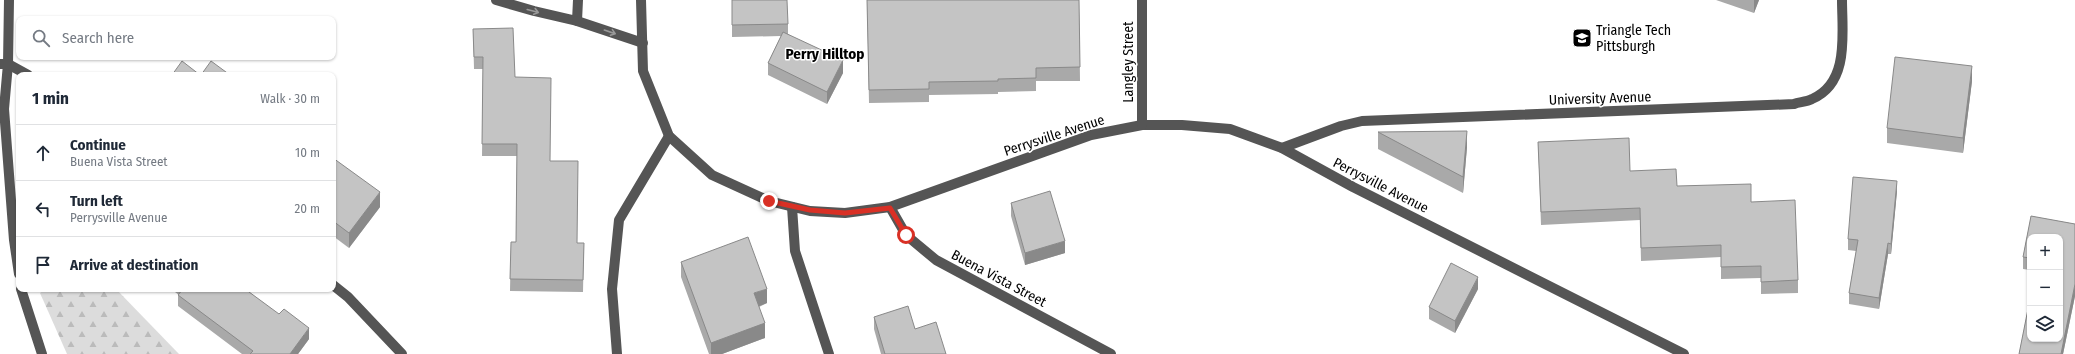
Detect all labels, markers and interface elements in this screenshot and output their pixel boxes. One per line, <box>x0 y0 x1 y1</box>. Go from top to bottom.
one-way arrow <box>526 8 539 15</box>
search box <box>16 16 336 60</box>
street label: Langley Street <box>1120 21 1137 103</box>
place label: Triangle Tech Pittsburgh <box>1596 22 1671 55</box>
icon: search <box>30 27 52 49</box>
school or university icon: Triangle Tech Pittsburgh <box>1571 27 1593 49</box>
text: Search here <box>62 29 134 47</box>
one-way arrow <box>603 29 616 36</box>
district label: Perry Hilltop <box>786 45 864 63</box>
text: 1 min <box>32 88 69 109</box>
street label: University Avenue <box>1548 88 1652 109</box>
text: Walk · 30 m <box>260 91 320 106</box>
street label: Perrysville Avenue <box>1002 111 1107 160</box>
text: Continue <box>70 136 126 154</box>
icon: ahead <box>32 142 54 164</box>
text: 10 m <box>295 145 320 160</box>
text: Buena Vista Street <box>70 154 168 169</box>
street label: Perrysville Avenue <box>1330 154 1431 217</box>
text: Turn left <box>70 192 123 210</box>
route end <box>760 192 778 210</box>
icon: left <box>32 198 54 220</box>
text: 20 m <box>294 201 320 216</box>
text: Perrysville Avenue <box>70 210 167 225</box>
route start <box>897 226 915 244</box>
map controls <box>2027 234 2063 342</box>
button: + <box>2027 234 2063 270</box>
street label: Buena Vista Street <box>948 246 1050 311</box>
icon: arrive <box>32 254 54 276</box>
text: Arrive at destination <box>70 256 198 274</box>
button: − <box>2027 270 2063 306</box>
button: layers <box>2027 306 2063 342</box>

